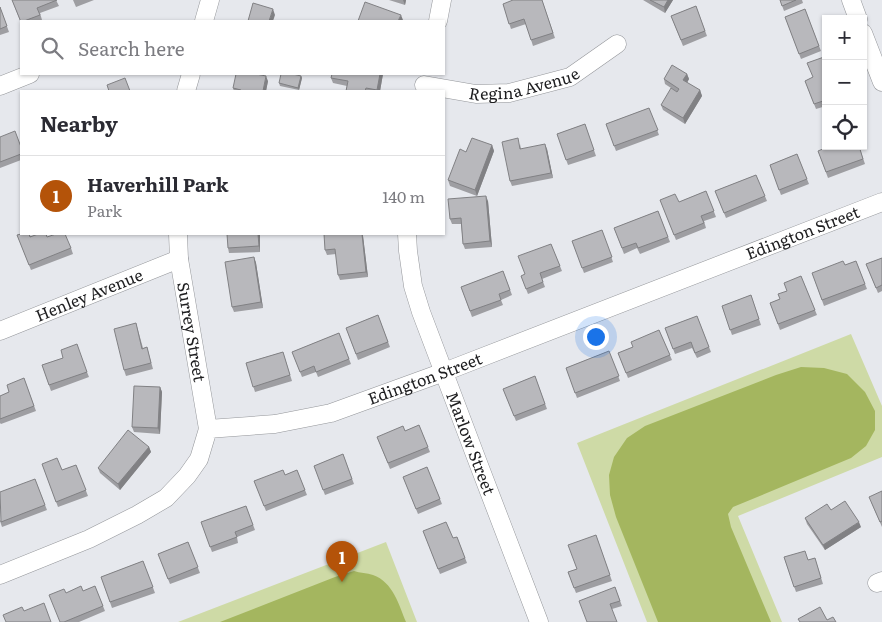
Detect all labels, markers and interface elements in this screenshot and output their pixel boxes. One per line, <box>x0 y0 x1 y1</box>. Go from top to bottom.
map controls <box>822 15 867 150</box>
button: + <box>822 15 867 60</box>
search box <box>20 20 445 75</box>
icon: search <box>38 34 66 62</box>
text: Search here <box>78 34 185 62</box>
button: − <box>822 60 867 105</box>
street label: Regina Avenue <box>467 61 584 106</box>
button: locate <box>822 105 867 150</box>
text: Nearby <box>40 107 118 138</box>
text: Haverhill Park <box>87 170 229 198</box>
text: 1 <box>53 184 59 208</box>
text: 140 m <box>382 184 425 208</box>
text: Park <box>87 198 122 222</box>
street label: Edington Street <box>742 199 863 265</box>
street label: Henley Avenue <box>31 262 146 327</box>
street label: Surrey Street <box>172 280 213 384</box>
your location <box>583 324 609 350</box>
street label: Edington Street <box>364 345 486 410</box>
street label: Marlow Street <box>441 388 502 499</box>
pin: 1 <box>326 541 358 582</box>

